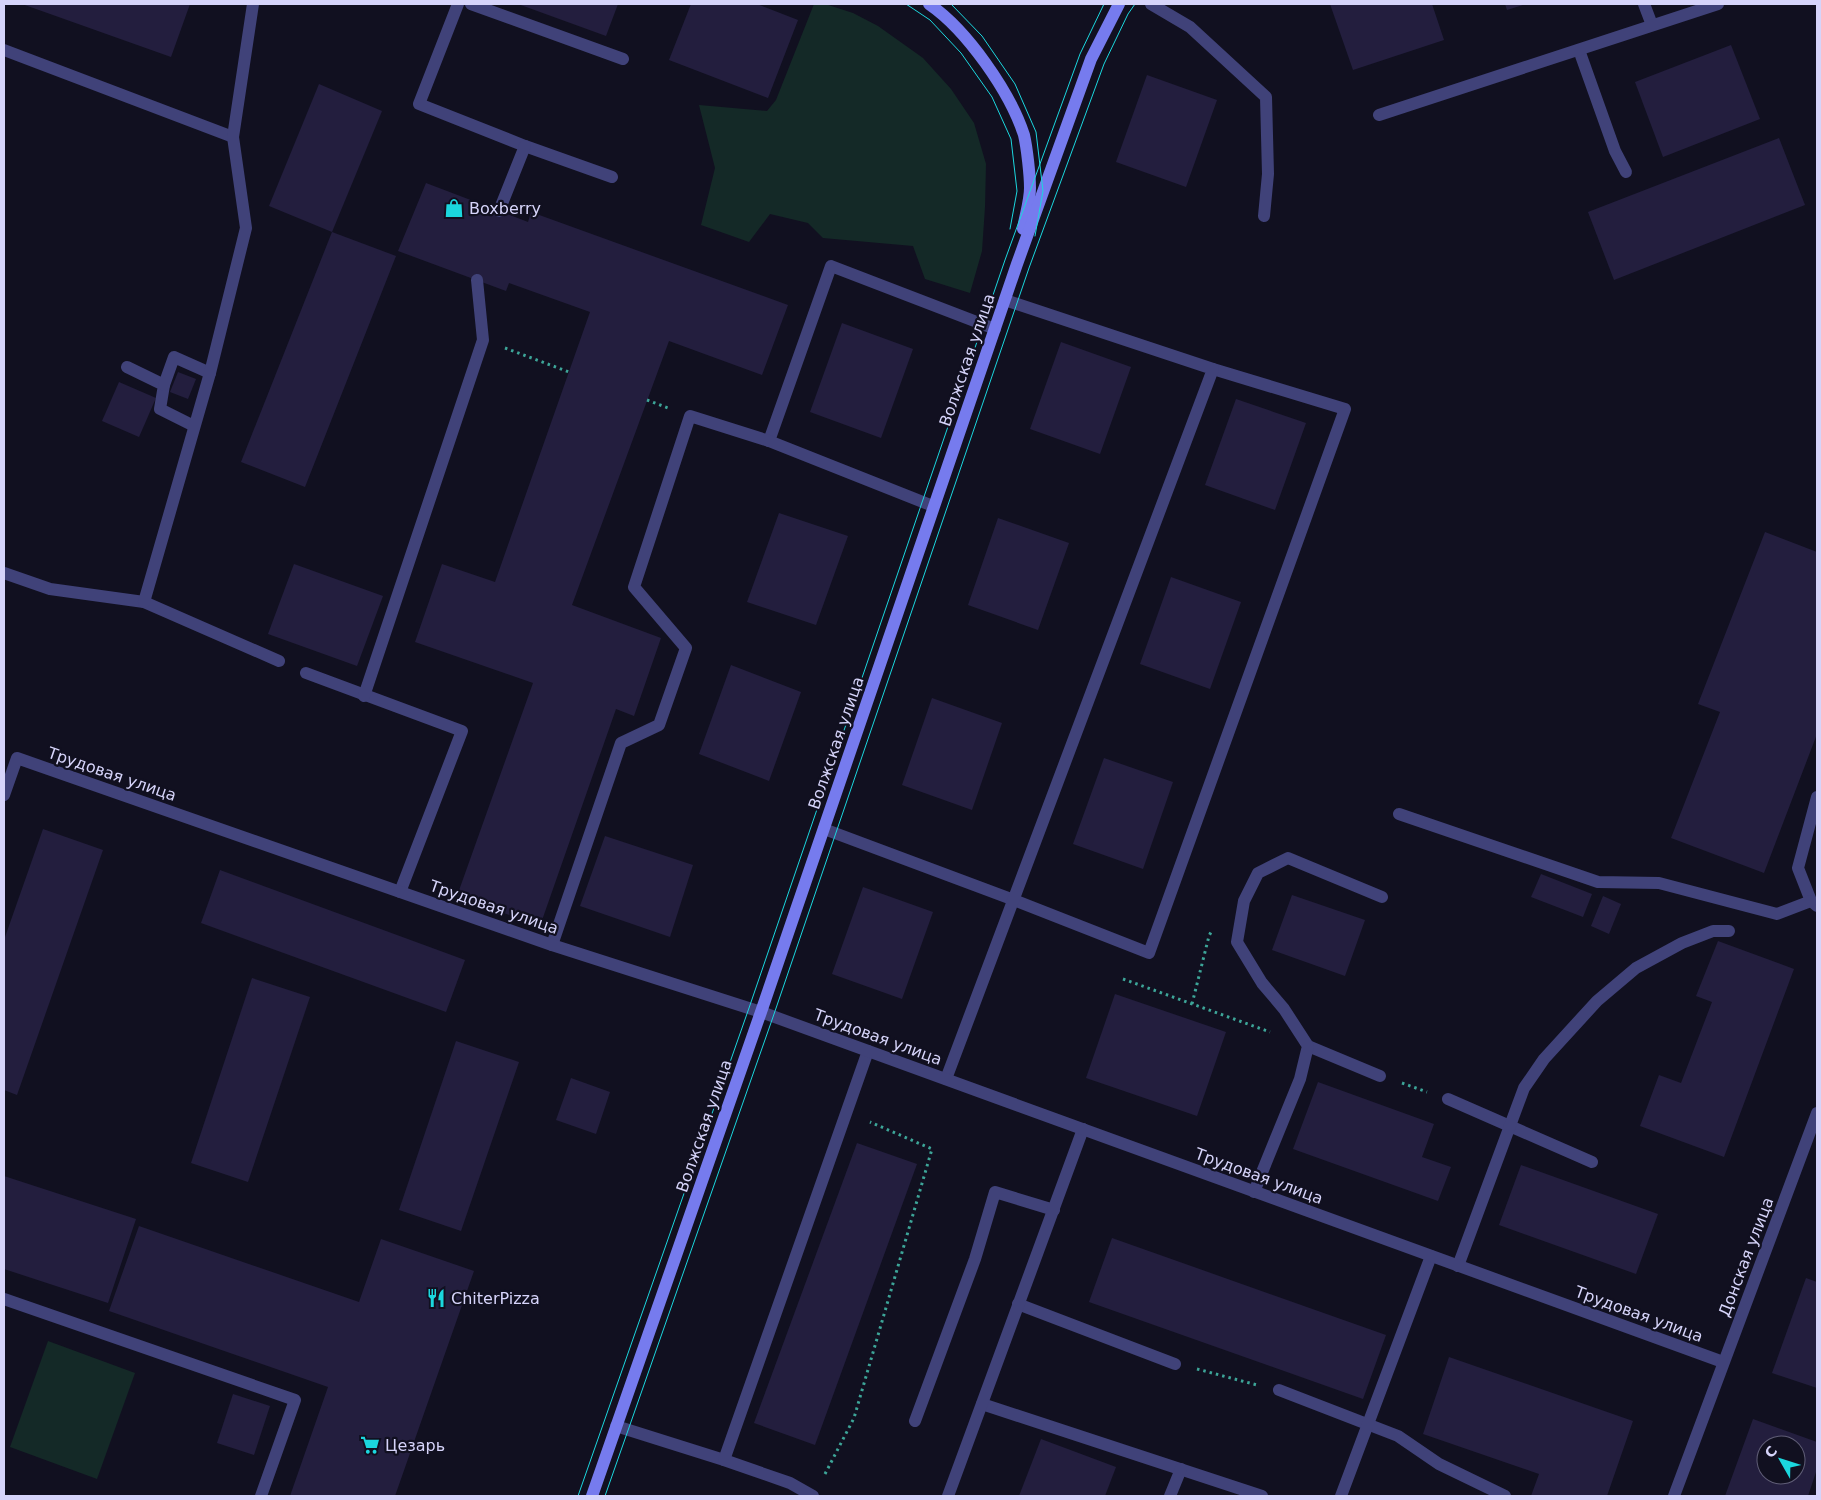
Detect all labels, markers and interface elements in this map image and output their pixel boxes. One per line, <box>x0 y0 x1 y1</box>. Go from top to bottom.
shop icon: Boxberry <box>443 197 465 219</box>
place label: Boxberry <box>469 199 541 218</box>
street label: Волжская улица <box>935 291 999 429</box>
street label: Волжская улица <box>804 674 868 812</box>
street label: Трудовая улица <box>44 743 179 805</box>
street label: Трудовая улица <box>426 876 561 938</box>
street label: Трудовая улица <box>810 1005 945 1069</box>
street label: Волжская улица <box>672 1057 736 1195</box>
street label: Трудовая улица <box>1191 1144 1326 1208</box>
street label: Донская улица <box>1714 1195 1778 1319</box>
street label: Трудовая улица <box>1571 1282 1706 1346</box>
restaurant icon: ChiterPizza <box>425 1287 447 1309</box>
place label: ChiterPizza <box>451 1289 540 1308</box>
supermarket icon: Цезарь <box>359 1434 381 1456</box>
north arrow <box>1756 1435 1806 1485</box>
place label: Цезарь <box>385 1436 445 1455</box>
text: С <box>1761 1443 1780 1461</box>

